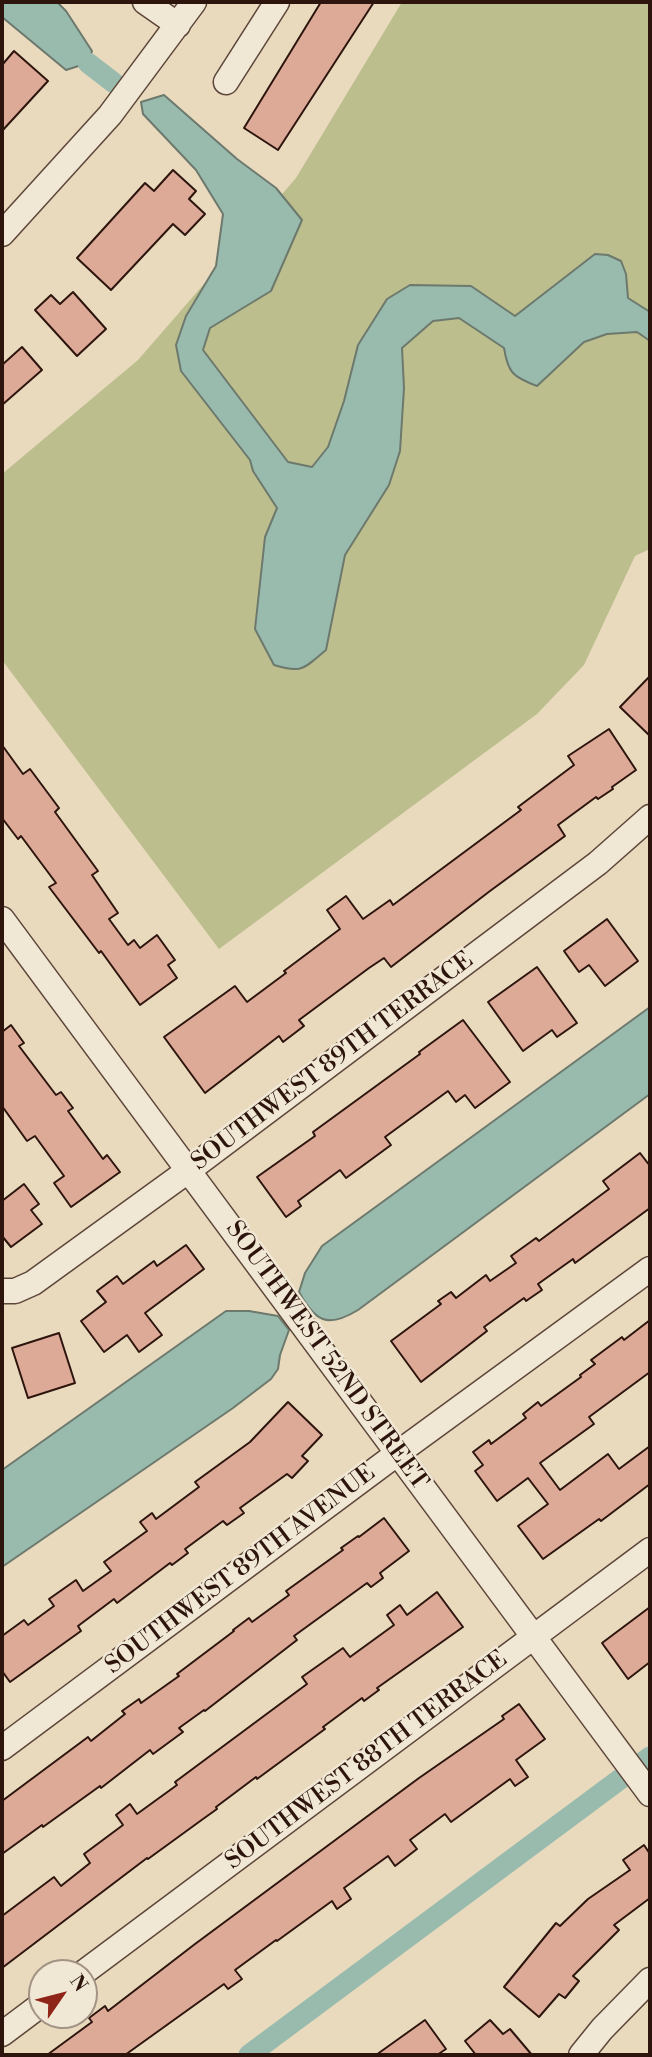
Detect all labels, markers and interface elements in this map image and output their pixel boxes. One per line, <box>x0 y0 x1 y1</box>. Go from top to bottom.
street label: SOUTHWEST 89TH TERRACE <box>186 947 480 1177</box>
street label: SOUTHWEST 52ND STREET <box>219 1216 433 1496</box>
street label: SOUTHWEST 89TH AVENUE <box>100 1459 382 1681</box>
street label: SOUTHWEST 88TH TERRACE <box>220 1646 514 1876</box>
north arrow <box>28 1959 98 2029</box>
text: N <box>64 1970 93 1996</box>

